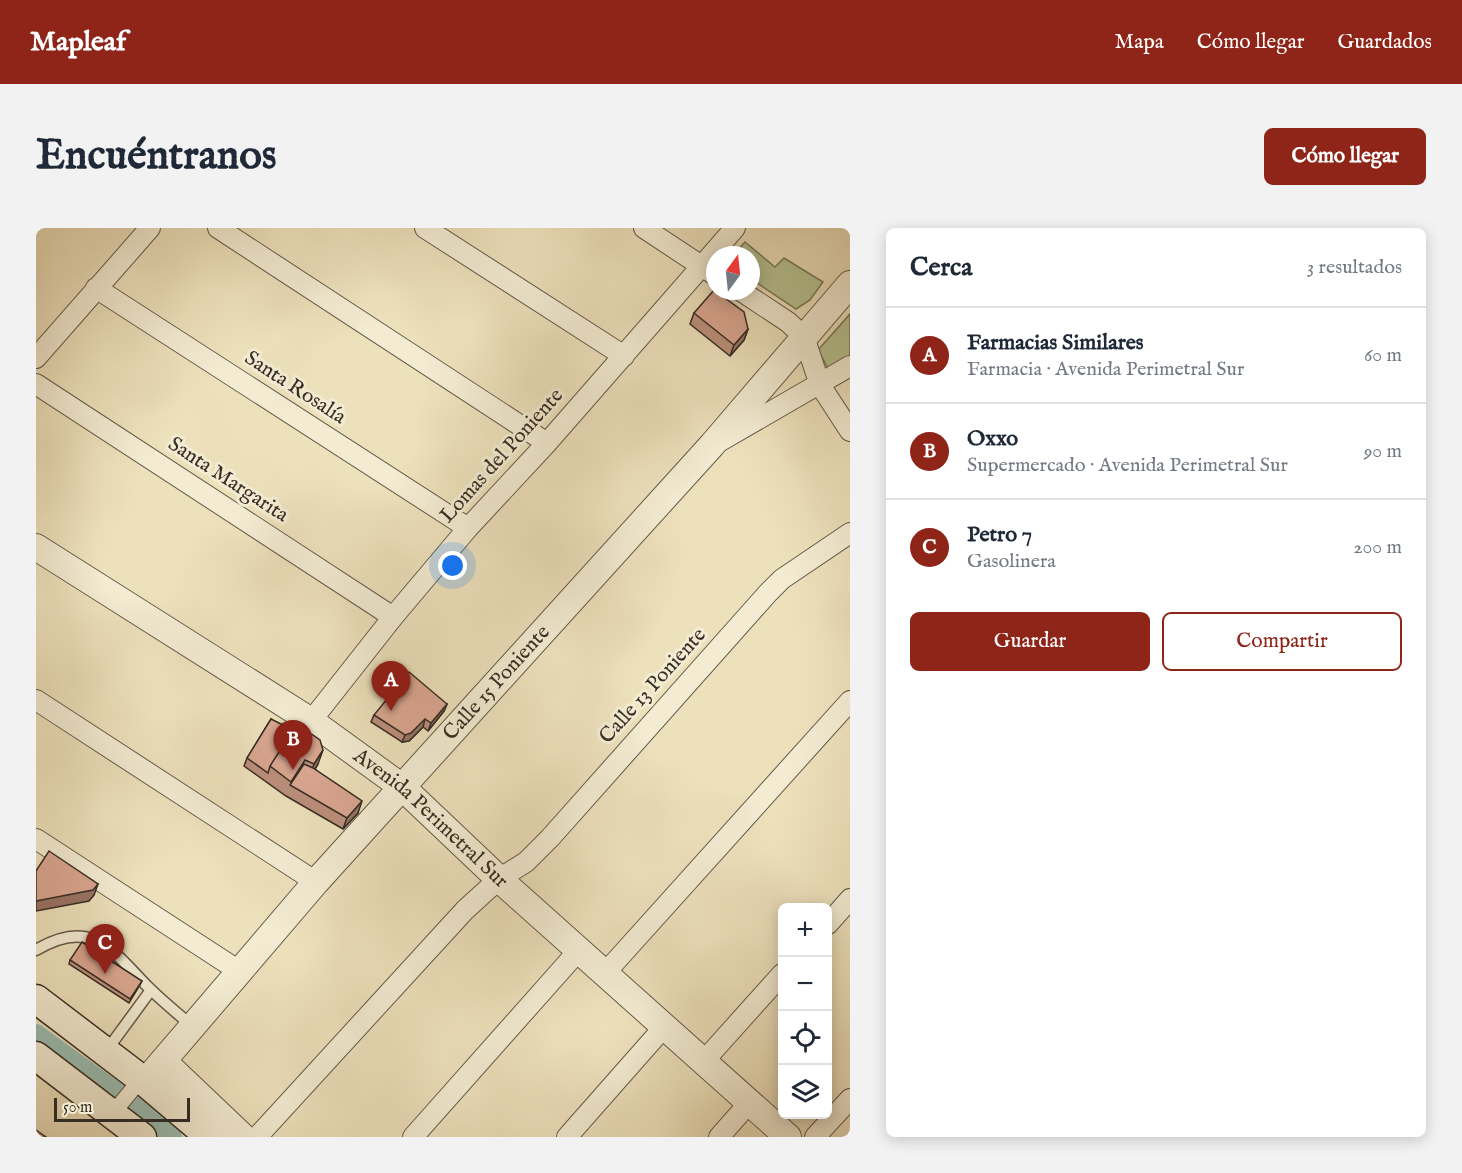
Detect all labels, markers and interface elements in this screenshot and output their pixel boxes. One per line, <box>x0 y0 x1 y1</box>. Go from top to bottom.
text: Mapleaf <box>30 25 126 60</box>
text: Mapa <box>1115 29 1164 56</box>
text: Cómo llegar <box>1197 29 1304 56</box>
text: Guardados <box>1337 29 1432 56</box>
button: Cómo llegar <box>1264 128 1426 185</box>
text: Encuéntranos <box>36 130 277 183</box>
north arrow <box>706 246 760 300</box>
text: Cerca <box>910 251 972 284</box>
text: 3 resultados <box>1307 255 1402 280</box>
text: Farmacias Similares <box>967 329 1144 357</box>
text: A <box>923 343 936 368</box>
text: 60 m <box>1364 343 1402 368</box>
street label: Santa Rosalía <box>239 345 352 431</box>
text: Farmacia · Avenida Perimetral Sur <box>967 357 1244 382</box>
street label: Lomas del Poniente <box>434 383 570 529</box>
text: Oxxo <box>967 425 1018 453</box>
street label: Santa Margarita <box>163 431 294 530</box>
text: B <box>923 439 936 464</box>
text: 90 m <box>1364 439 1402 464</box>
text: Supermercado · Avenida Perimetral Sur <box>967 453 1288 478</box>
text: Petro 7 <box>967 521 1032 549</box>
text: C <box>922 535 937 560</box>
text: 200 m <box>1353 535 1402 560</box>
text: Gasolinera <box>967 549 1056 574</box>
your location <box>438 551 467 580</box>
button: Guardar <box>910 612 1150 671</box>
button: Compartir <box>1162 612 1402 671</box>
street label: Calle 15 Poniente <box>437 619 556 746</box>
street label: Calle 13 Poniente <box>594 622 713 750</box>
pin: A <box>372 662 410 711</box>
pin: B <box>274 720 312 770</box>
street label: Avenida Perimetral Sur <box>347 742 514 894</box>
map controls <box>778 903 832 1119</box>
button: + <box>778 903 832 957</box>
pin: C <box>86 924 124 974</box>
button: − <box>778 957 832 1011</box>
button: locate <box>778 1011 832 1065</box>
button: layers <box>778 1065 832 1119</box>
scale bar <box>54 1095 190 1122</box>
text: 50 m <box>63 1098 92 1118</box>

